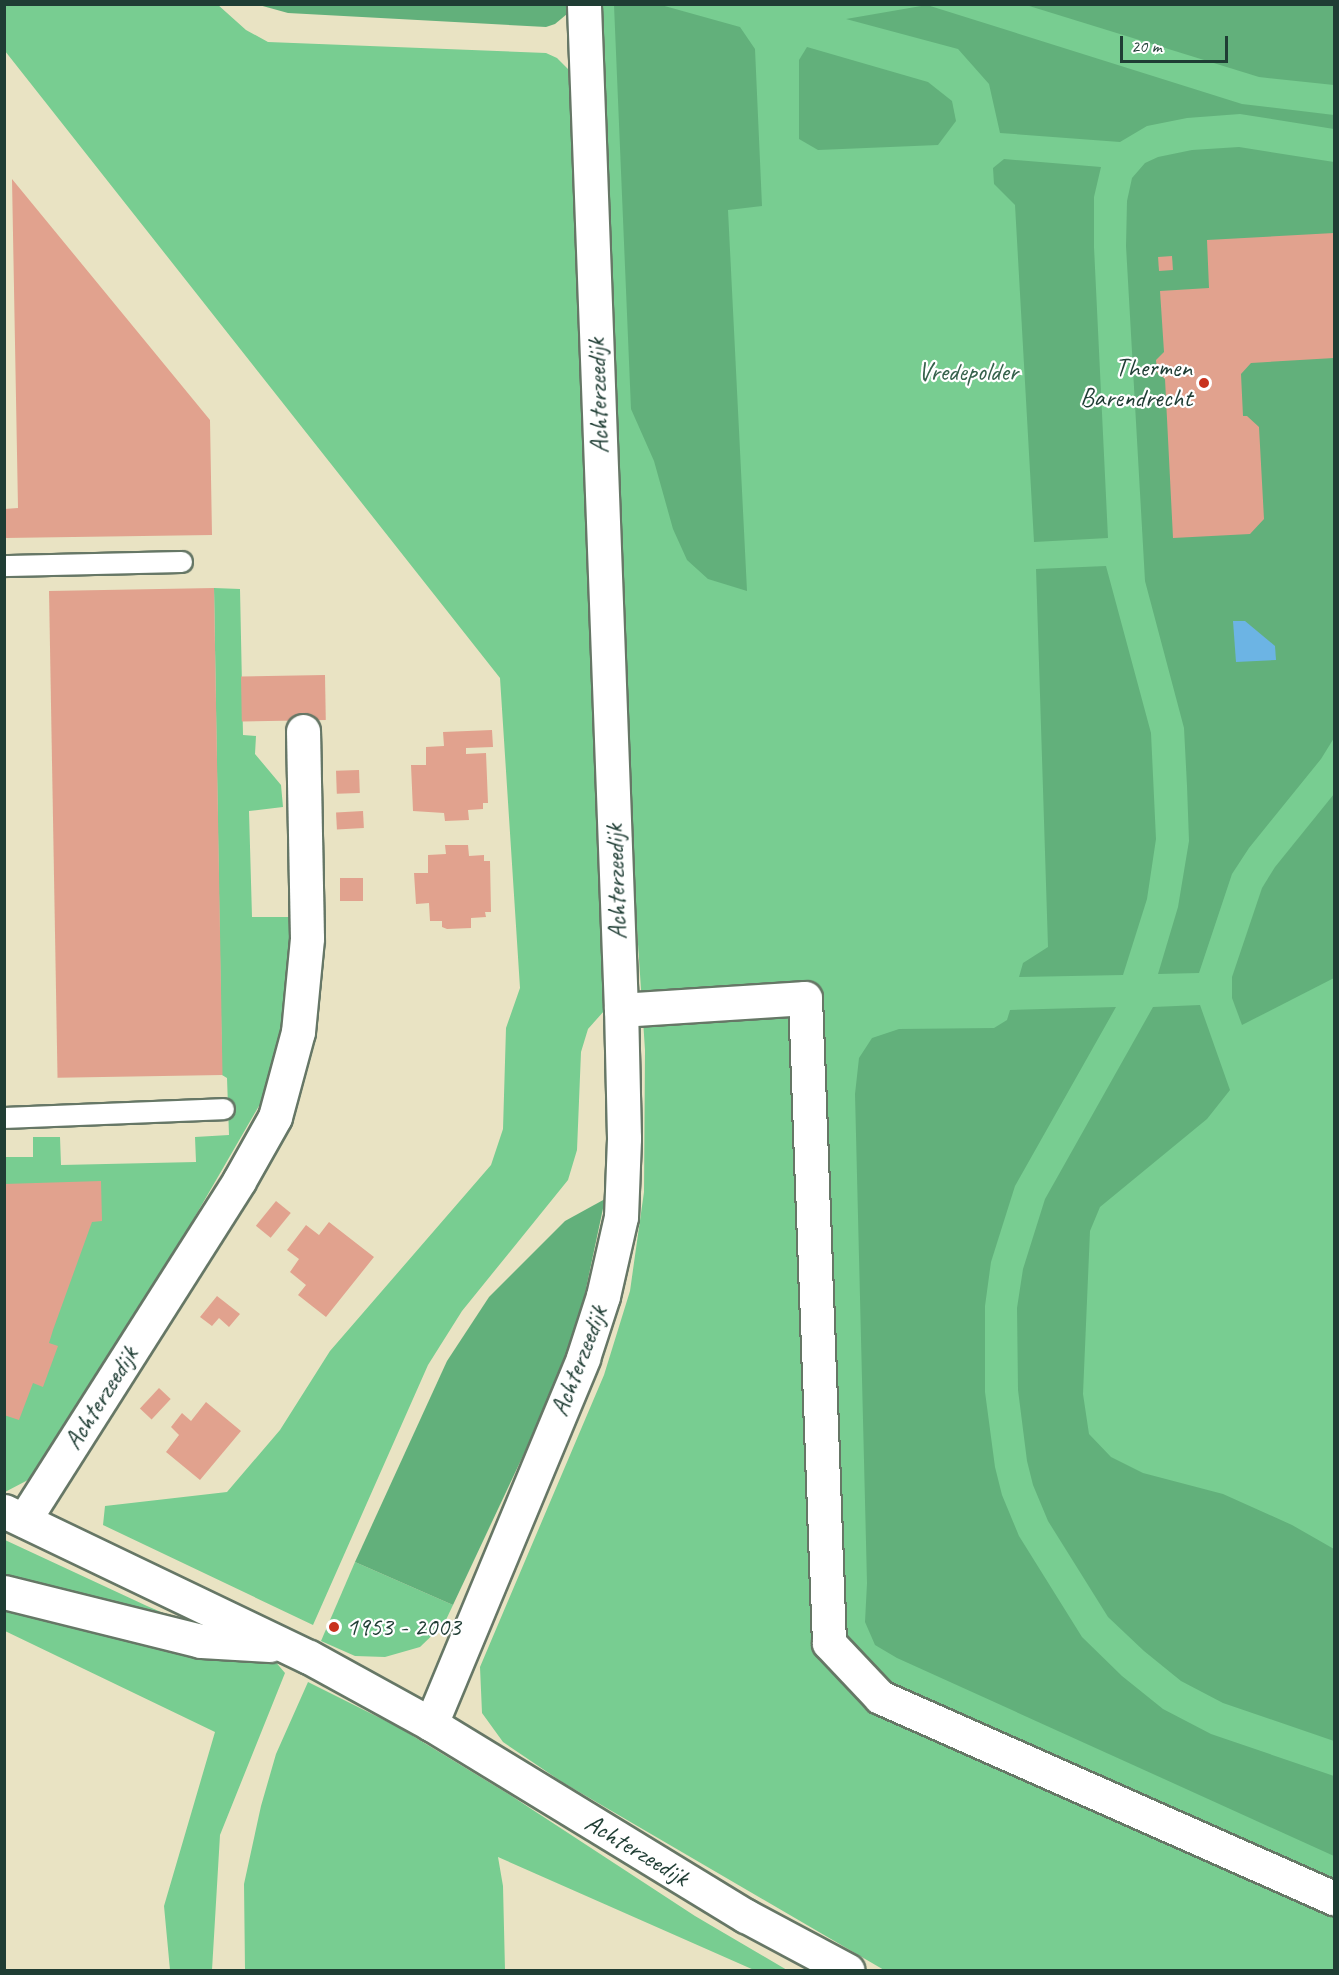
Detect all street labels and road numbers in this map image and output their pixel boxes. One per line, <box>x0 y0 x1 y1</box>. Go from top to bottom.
street label: Achterzeedijk <box>580 338 616 454</box>
street label: Achterzeedijk <box>598 824 634 940</box>
street label: Achterzeedijk <box>544 1302 614 1420</box>
street label: Achterzeedijk <box>57 1341 145 1455</box>
street label: Achterzeedijk <box>579 1807 695 1893</box>

